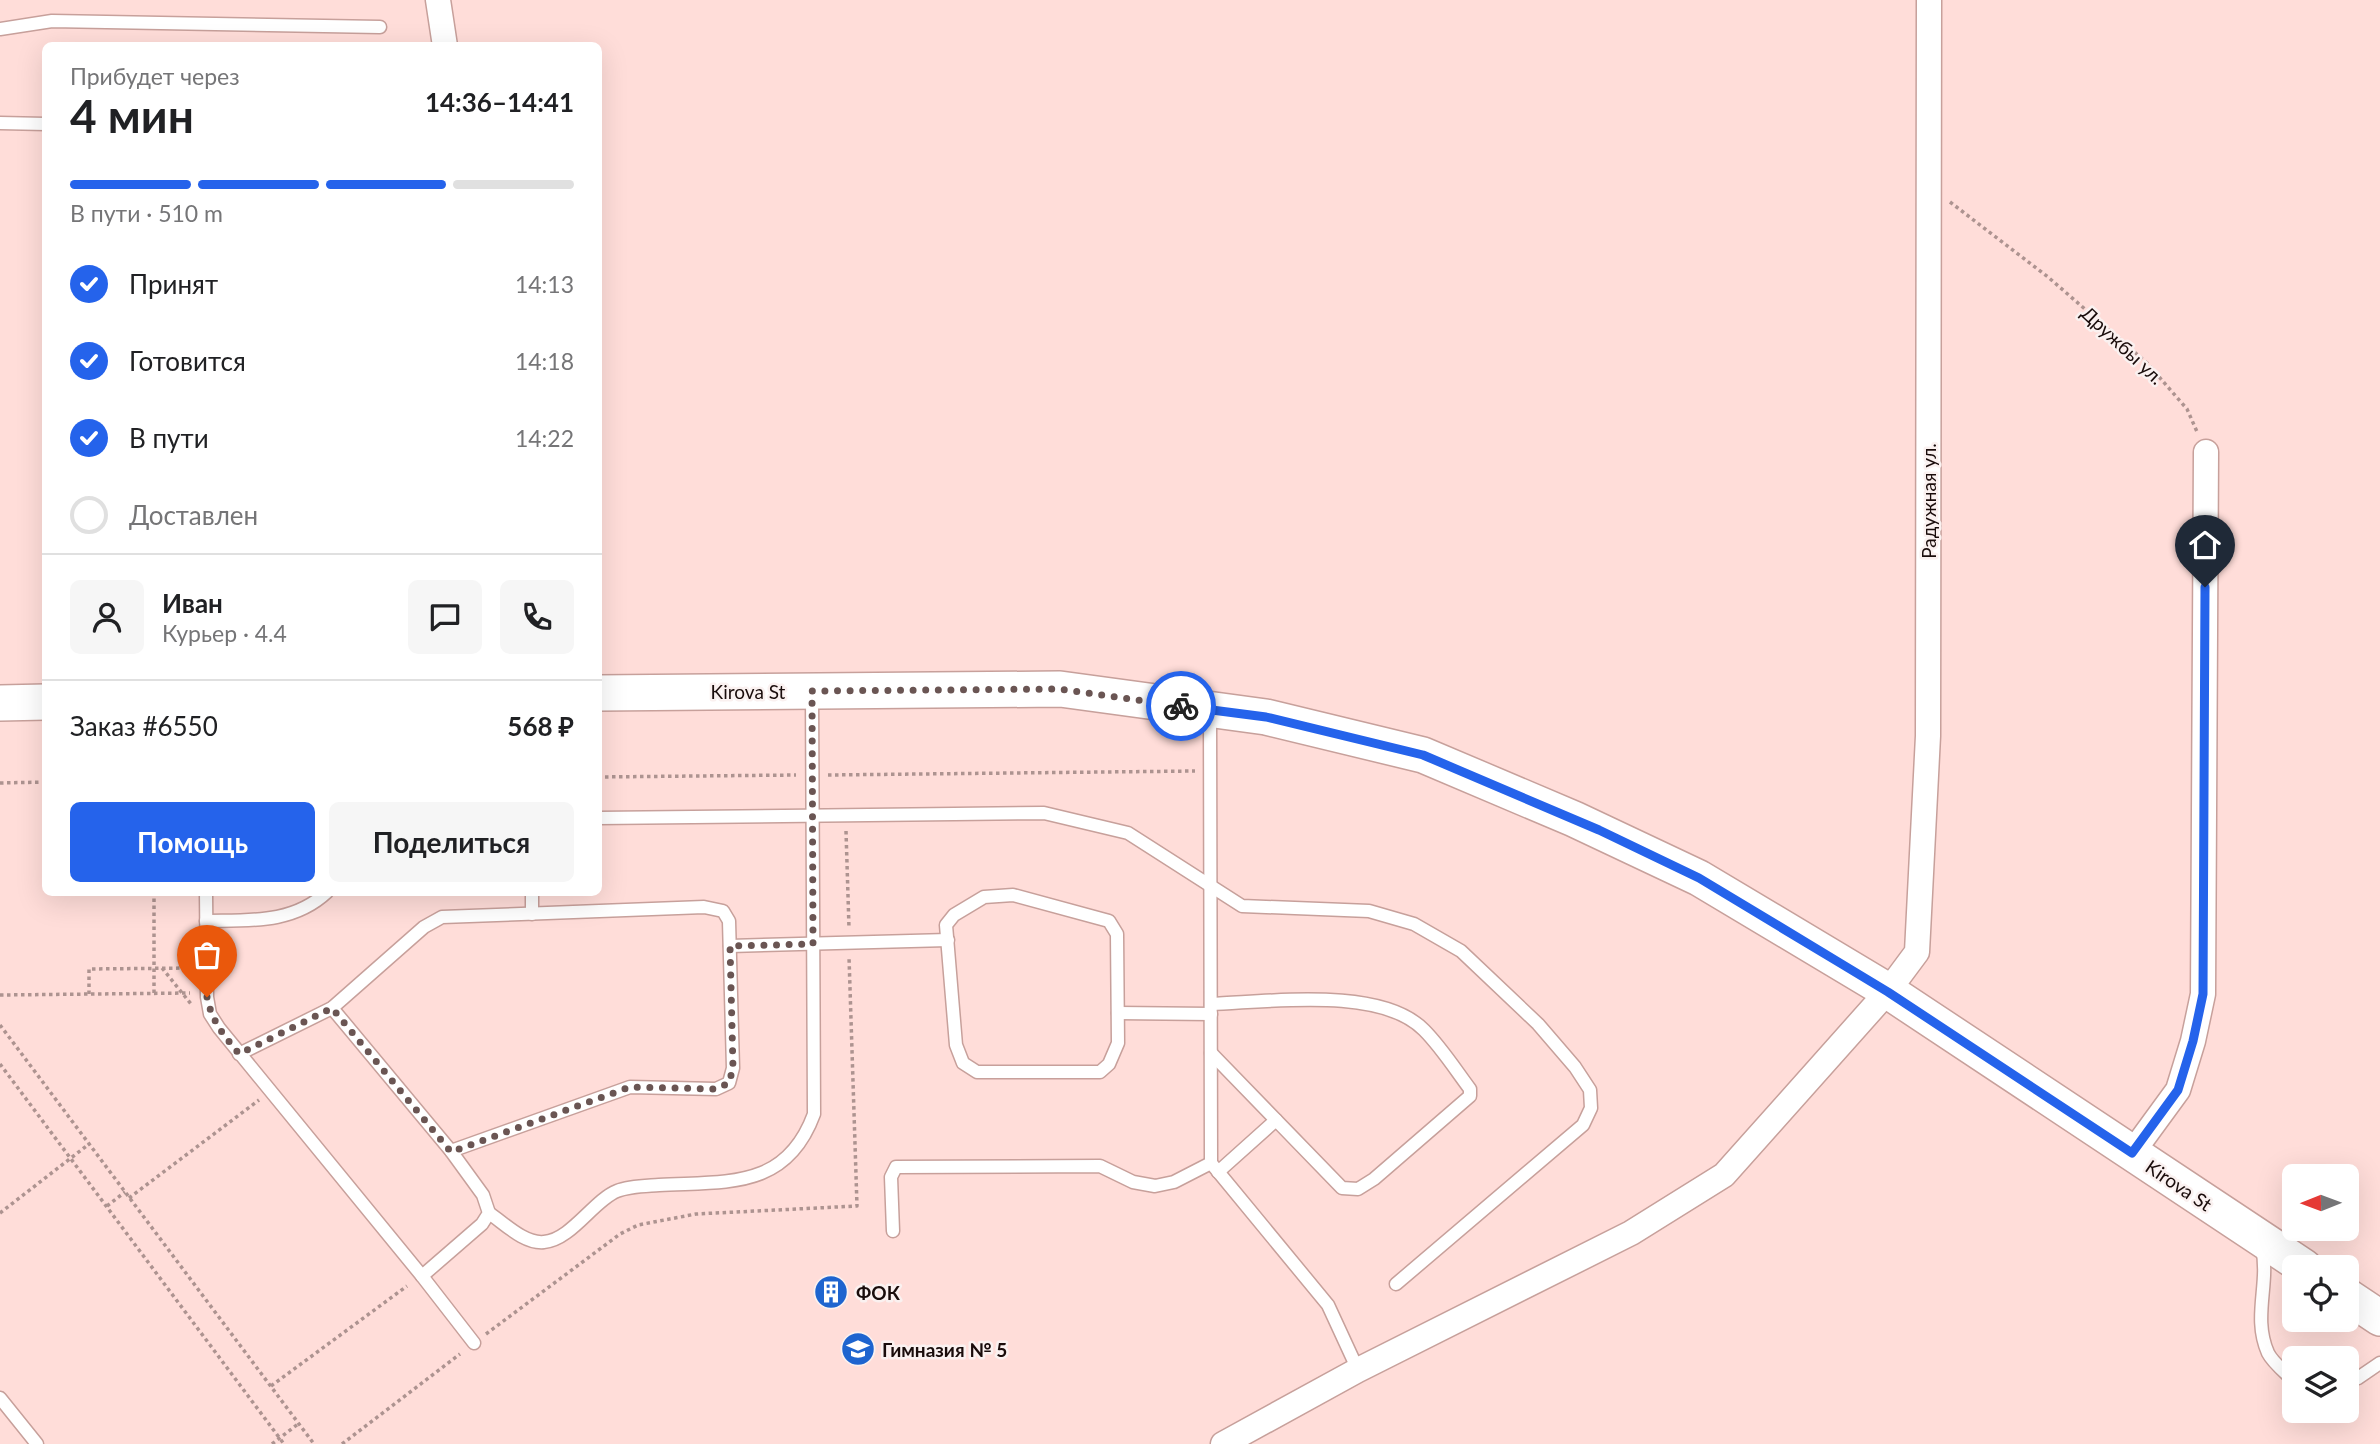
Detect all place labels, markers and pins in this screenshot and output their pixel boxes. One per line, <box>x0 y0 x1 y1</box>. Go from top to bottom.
pin <box>2175 515 2235 587</box>
pin <box>177 925 237 997</box>
building icon: ФОК <box>812 1273 850 1311</box>
place label: ФОК <box>856 1281 901 1304</box>
school or university icon: Гимназия № 5 <box>839 1330 877 1368</box>
place label: Гимназия № 5 <box>882 1338 1007 1361</box>

